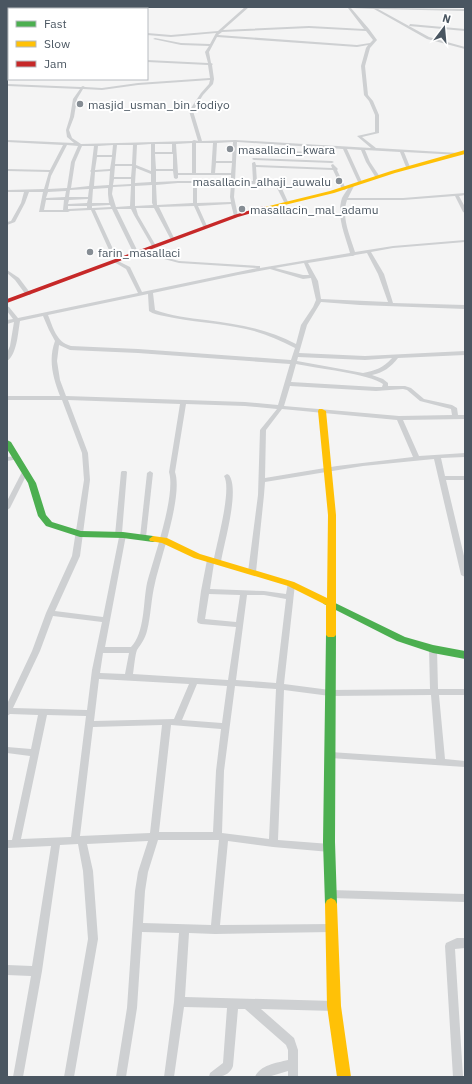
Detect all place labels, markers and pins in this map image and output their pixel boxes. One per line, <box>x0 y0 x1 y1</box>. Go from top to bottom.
place label: masjid_usman_bin_fodiyo <box>88 97 230 112</box>
marker: masjid_usman_bin_fodiyo <box>75 99 85 109</box>
place label: masallacin_kwara <box>238 142 336 157</box>
marker: masallacin_kwara <box>225 144 235 154</box>
place label: masallacin_alhaji_auwalu <box>193 174 331 189</box>
marker: masallacin_alhaji_auwalu <box>334 176 344 186</box>
place label: masallacin_mal_adamu <box>250 202 378 217</box>
marker: masallacin_mal_adamu <box>237 204 247 214</box>
place label: farin_masallaci <box>98 245 180 260</box>
marker: farin_masallaci <box>85 247 95 257</box>

